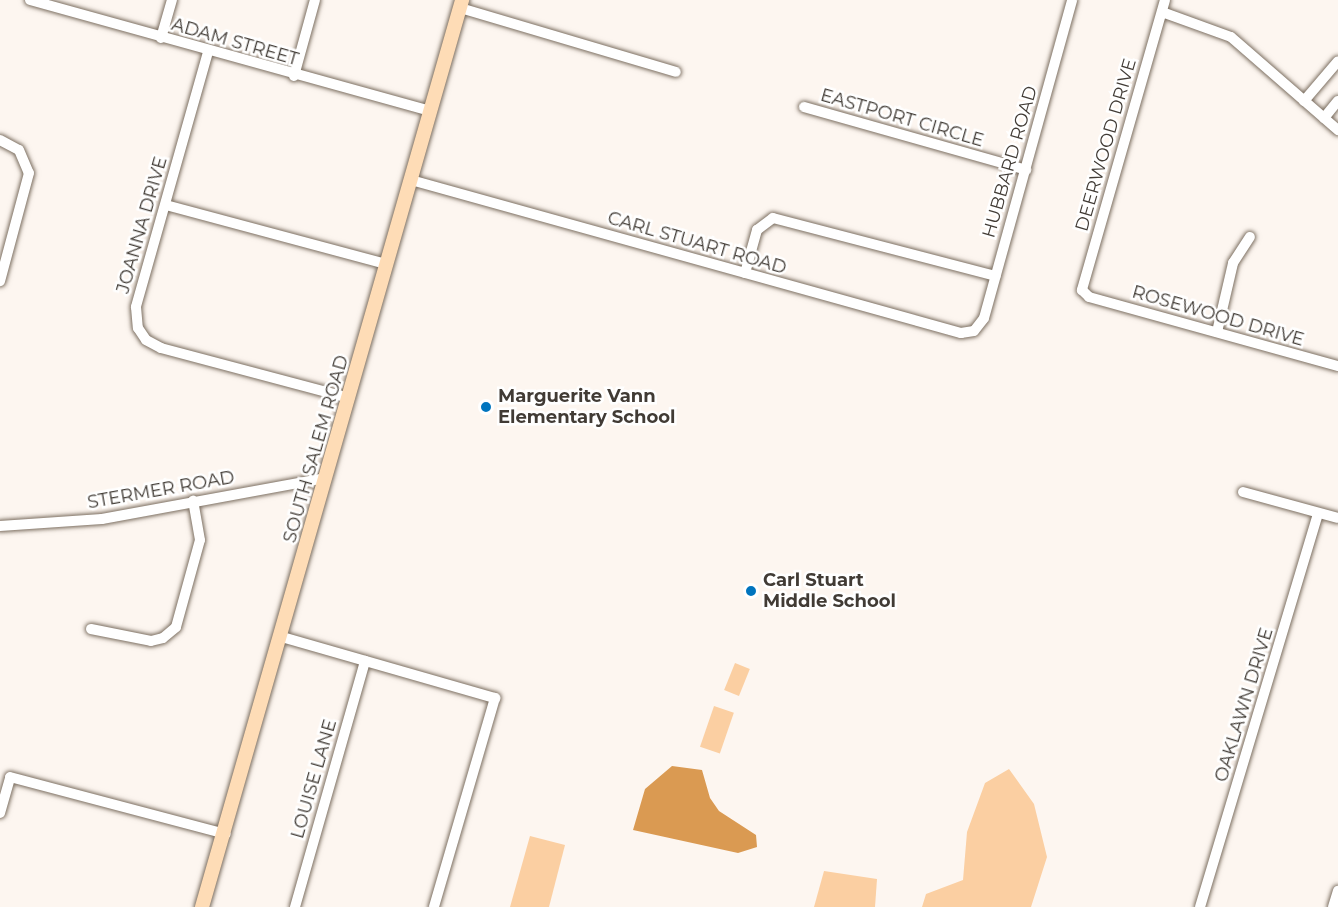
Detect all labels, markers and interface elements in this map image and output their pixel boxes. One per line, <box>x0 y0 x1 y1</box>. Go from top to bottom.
street label: ADAM STREET <box>169 14 301 70</box>
street label: DEERWOOD DRIVE <box>1071 56 1141 234</box>
street label: HUBBARD ROAD <box>978 83 1042 241</box>
street label: EASTPORT CIRCLE <box>818 84 986 152</box>
street label: JOANNA DRIVE <box>112 154 172 296</box>
street label: CARL STUART ROAD <box>605 207 789 279</box>
street label: ROSEWOOD DRIVE <box>1130 281 1306 351</box>
street label: SOUTH SALEM ROAD <box>279 353 353 545</box>
place label: Marguerite Vann Elementary School <box>498 386 675 428</box>
marker: Marguerite Vann Elementary School <box>479 400 493 414</box>
street label: STERMER ROAD <box>86 466 236 514</box>
place label: Carl Stuart Middle School <box>763 570 896 612</box>
marker: Carl Stuart Middle School <box>744 584 758 598</box>
street label: OAKLAWN DRIVE <box>1210 625 1278 785</box>
street label: LOUISE LANE <box>287 717 341 841</box>

